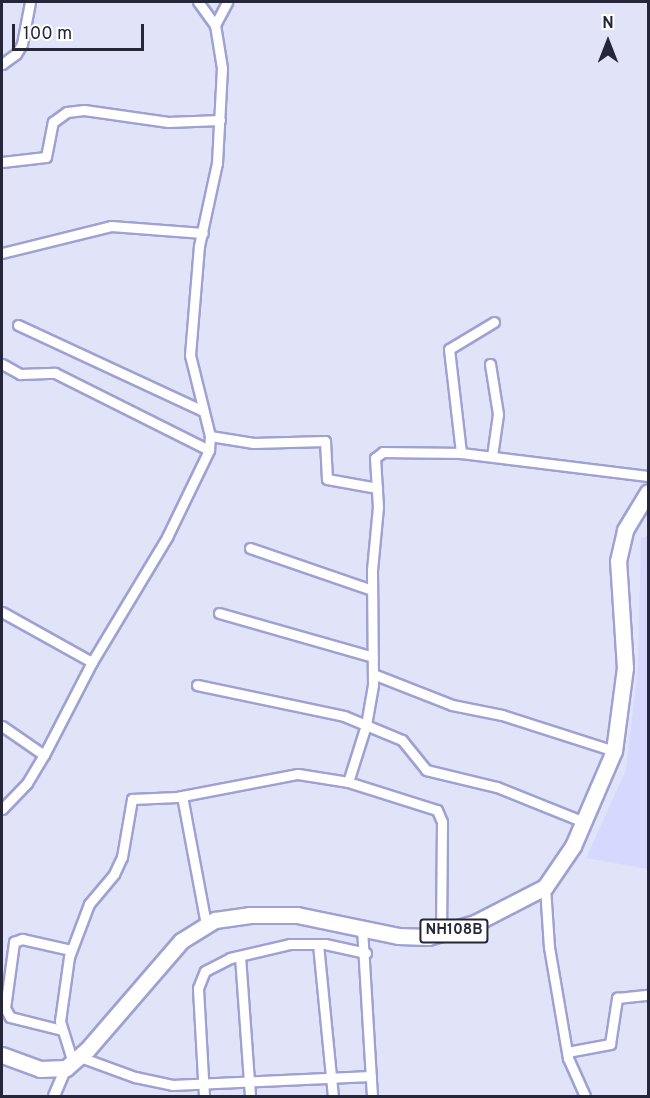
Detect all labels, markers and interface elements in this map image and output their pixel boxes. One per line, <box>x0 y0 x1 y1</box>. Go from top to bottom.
scale bar <box>15 12 147 50</box>
north arrow <box>578 12 638 72</box>
text: N <box>602 14 614 34</box>
text: 100 m <box>23 23 72 46</box>
road number: NH108B <box>418 919 490 943</box>

